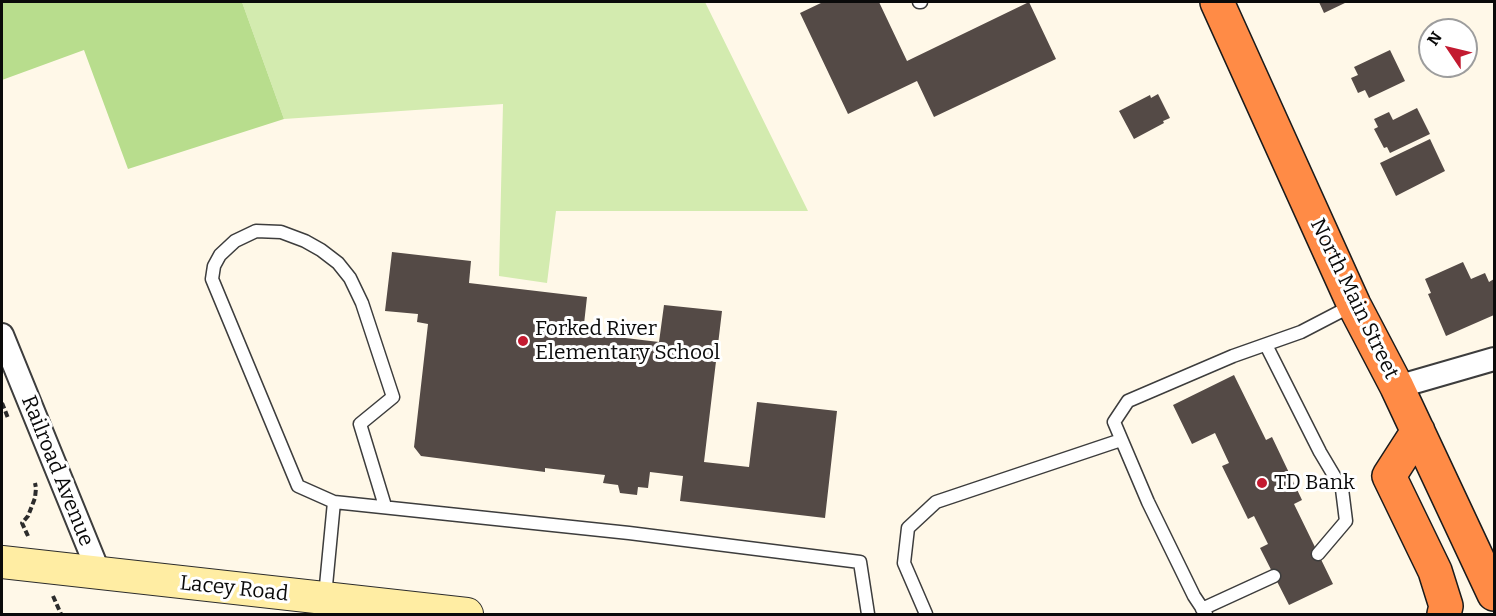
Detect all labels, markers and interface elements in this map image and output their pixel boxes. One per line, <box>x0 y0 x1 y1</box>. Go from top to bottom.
north arrow <box>1418 18 1478 78</box>
text: N <box>1423 28 1446 49</box>
street label: North Main Street <box>1304 215 1404 383</box>
place label: Forked River Elementary School <box>535 316 720 366</box>
marker: Forked River Elementary School <box>516 334 530 348</box>
street label: Railroad Avenue <box>15 392 99 550</box>
place label: TD Bank <box>1274 470 1355 496</box>
marker: TD Bank <box>1255 476 1269 490</box>
street label: Lacey Road <box>179 571 289 607</box>

